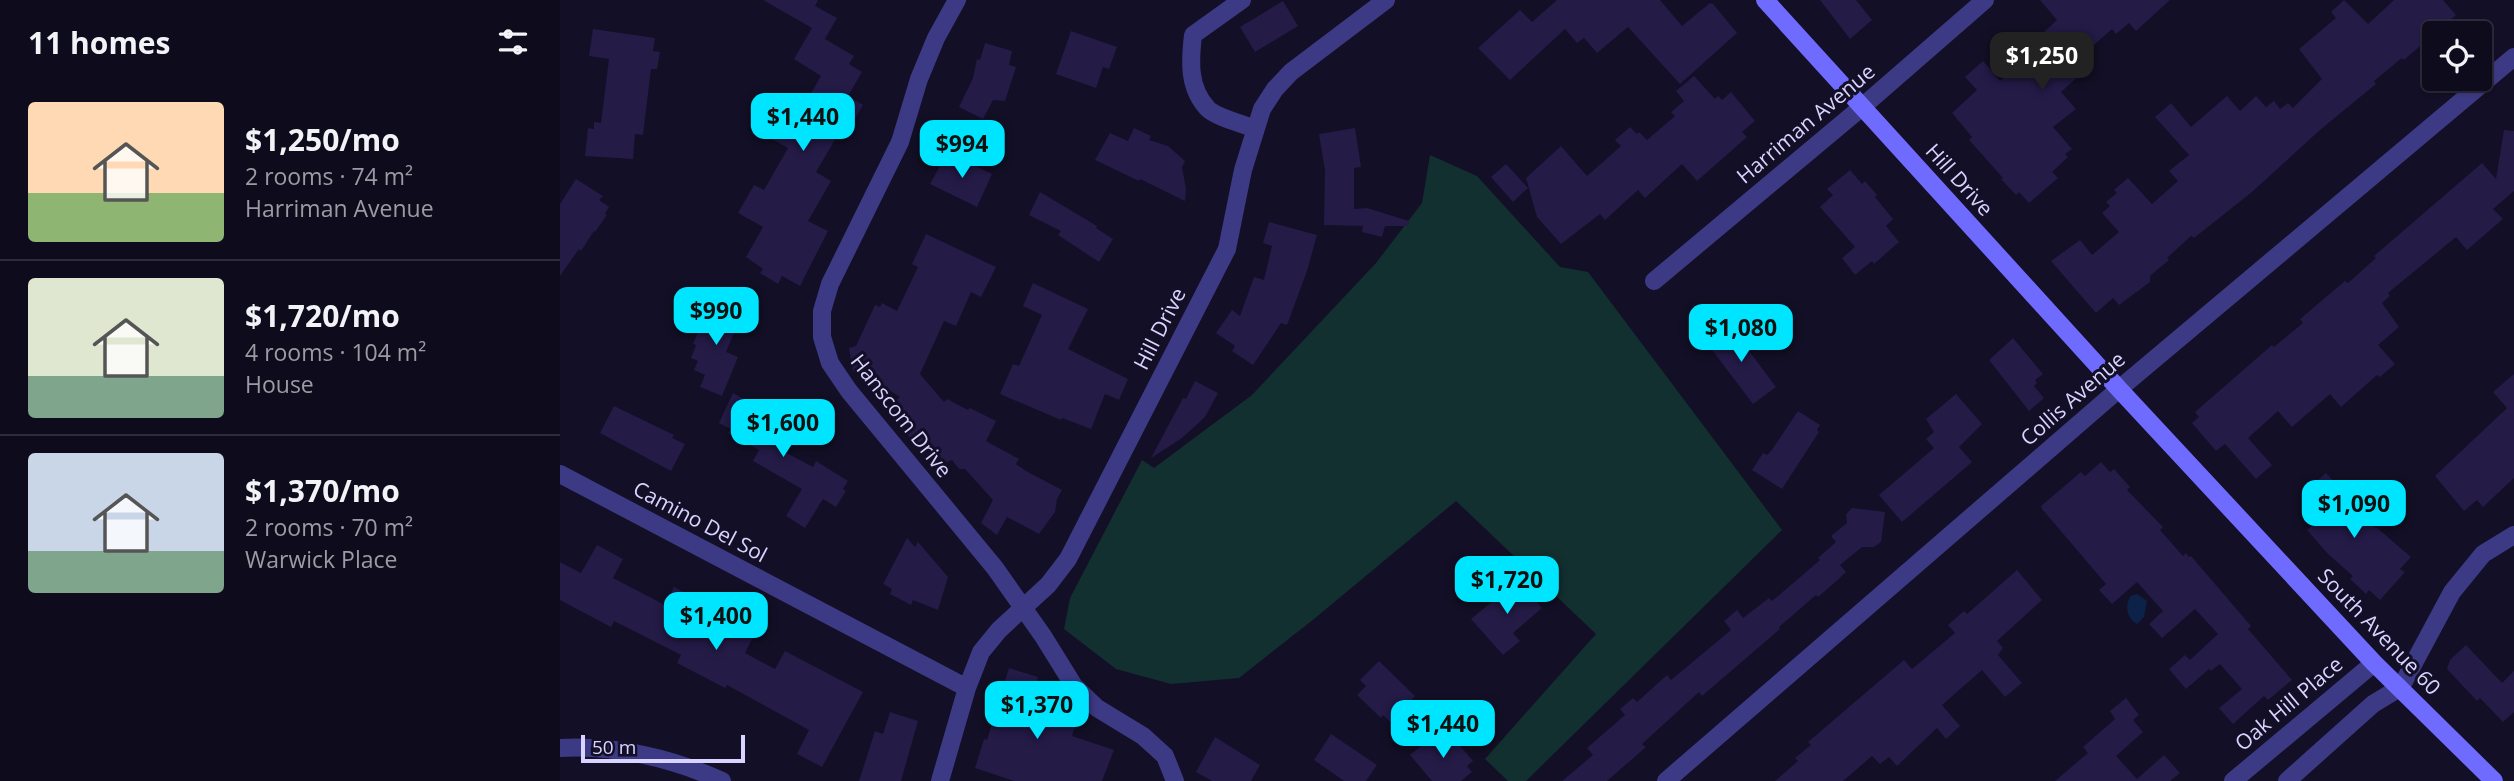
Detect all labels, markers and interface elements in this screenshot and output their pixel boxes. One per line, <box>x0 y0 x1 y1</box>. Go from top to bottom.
map controls <box>2422 21 2492 91</box>
button: locate <box>2422 21 2492 91</box>
text: 11 homes <box>28 22 171 63</box>
icon: filters <box>494 23 532 61</box>
pin: $1,250 <box>1985 32 2099 92</box>
text: $1,250 <box>2006 39 2078 71</box>
street label: Harriman Avenue <box>1730 57 1880 189</box>
pin: $1,440 <box>746 94 860 153</box>
text: $1,440 <box>767 100 839 132</box>
text: $1,250/mo <box>245 119 400 160</box>
pin: $994 <box>921 120 1003 180</box>
text: $994 <box>936 127 988 159</box>
icon: home <box>84 130 168 214</box>
street label: Hill Drive <box>1920 137 2000 221</box>
text: 2 rooms · 74 m² <box>245 160 413 192</box>
text: Harriman Avenue <box>245 192 434 224</box>
street label: Hill Drive <box>1127 283 1192 374</box>
pin: $990 <box>675 288 757 347</box>
text: $990 <box>690 294 742 326</box>
text: $1,720/mo <box>245 295 400 336</box>
pin: $1,080 <box>1684 304 1798 364</box>
icon: home <box>84 306 168 390</box>
text: $1,080 <box>1705 311 1777 343</box>
text: 4 rooms · 104 m² <box>245 336 426 368</box>
street label: Collis Avenue <box>2014 345 2131 452</box>
street label: Hanscom Drive <box>845 348 959 483</box>
text: House <box>245 368 314 400</box>
pin: $1,600 <box>726 400 840 459</box>
text: $1,600 <box>747 406 819 438</box>
text: $1,370/mo <box>245 470 400 511</box>
street label: Camino Del Sol <box>629 474 772 568</box>
pin: $1,090 <box>2297 480 2411 540</box>
icon: home <box>84 481 168 565</box>
text: $1,090 <box>2318 487 2390 519</box>
text: 2 rooms · 70 m² <box>245 511 413 543</box>
text: Warwick Place <box>245 543 397 575</box>
pin: $1,720 <box>1450 556 1564 616</box>
street label: South Avenue 60 <box>2312 562 2447 701</box>
text: $1,720 <box>1471 563 1543 595</box>
pin: $1,400 <box>659 592 773 652</box>
text: $1,400 <box>680 599 752 631</box>
street label: Oak Hill Place <box>2228 650 2348 757</box>
pin: $1,370 <box>980 682 1094 741</box>
text: $1,370 <box>1001 688 1073 720</box>
pin: $1,440 <box>1386 700 1500 760</box>
text: $1,440 <box>1407 707 1479 739</box>
scale bar <box>581 732 746 764</box>
text: 50 m <box>592 734 636 760</box>

